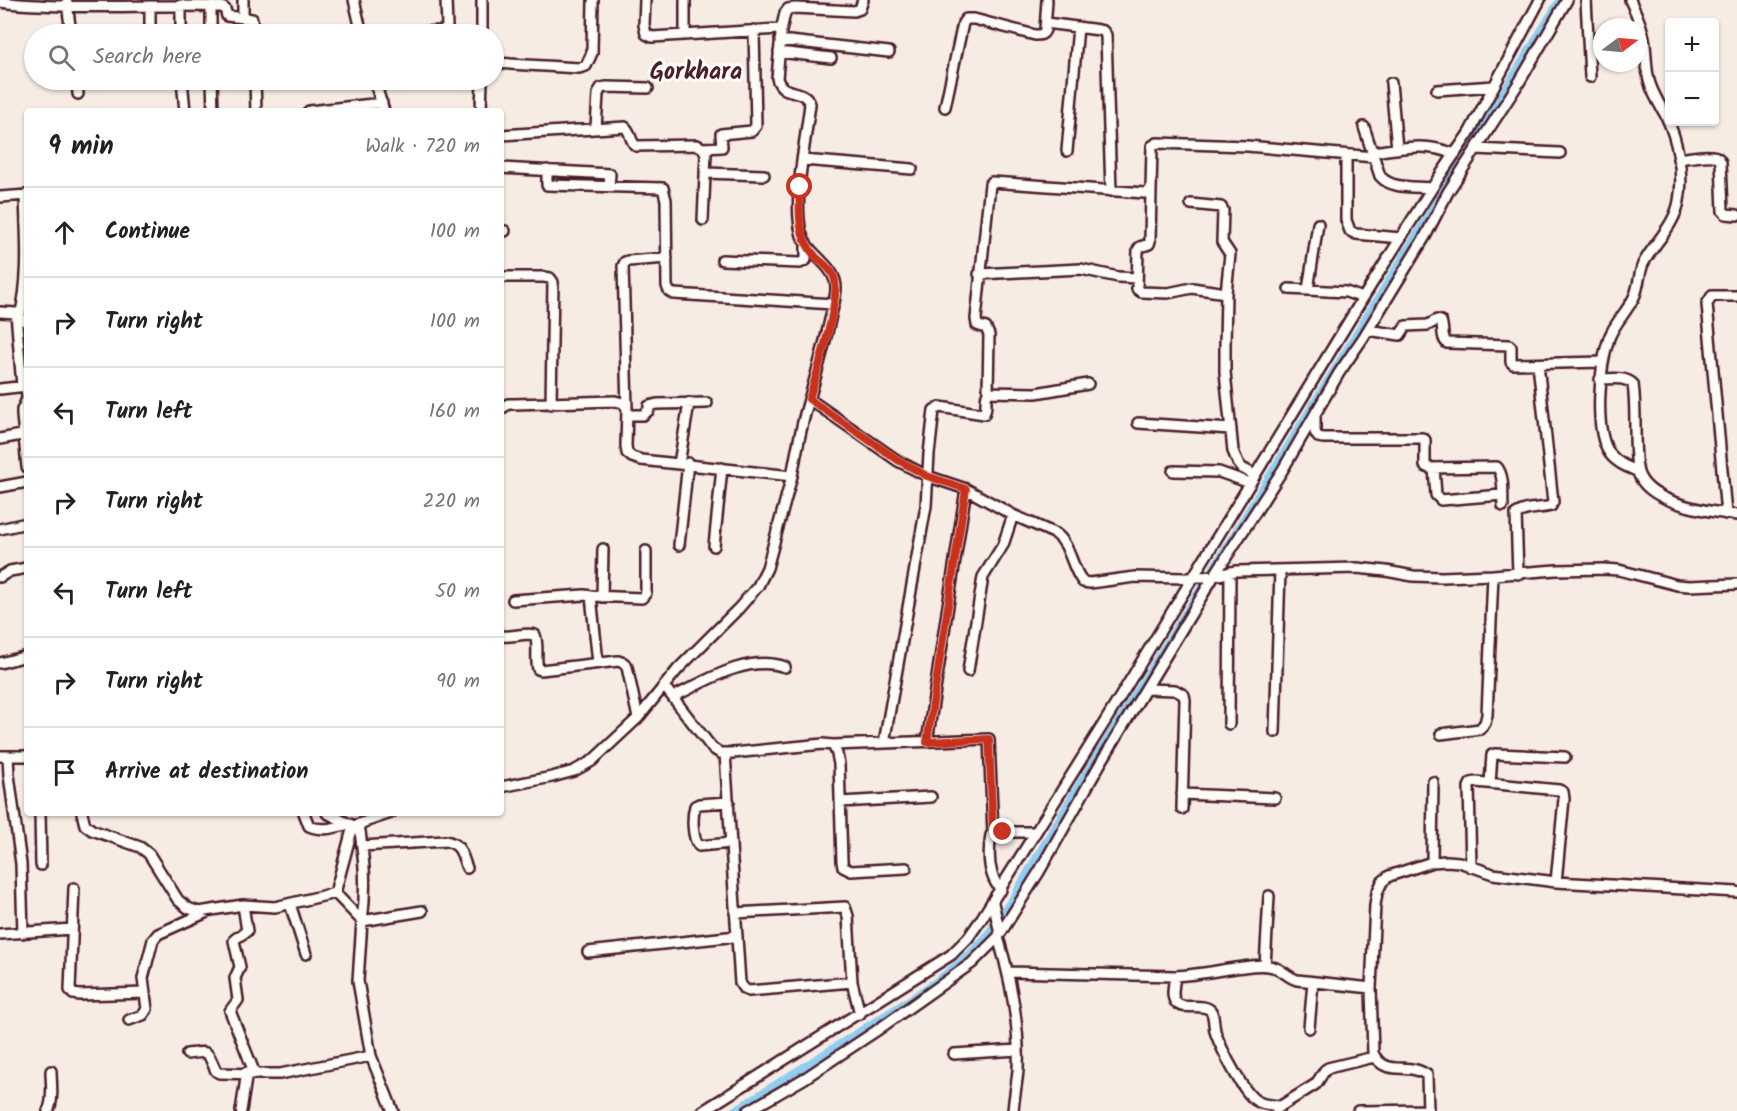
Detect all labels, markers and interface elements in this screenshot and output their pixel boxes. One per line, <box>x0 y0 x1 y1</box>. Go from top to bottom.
north arrow <box>1593 18 1647 72</box>
map controls <box>1665 18 1719 126</box>
button: + <box>1665 18 1719 72</box>
search box <box>24 24 504 90</box>
text: Search here <box>93 40 201 75</box>
icon: search <box>45 41 78 74</box>
district label: Gorkhara <box>650 53 742 92</box>
button: − <box>1665 72 1719 126</box>
text: 9 min <box>48 126 114 168</box>
text: Walk · 720 m <box>365 131 480 163</box>
route start <box>786 173 812 199</box>
text: Continue <box>105 215 190 250</box>
icon: ahead <box>48 216 81 249</box>
text: 100 m <box>430 216 480 248</box>
text: Turn right <box>105 305 203 340</box>
icon: right <box>48 306 81 339</box>
text: 100 m <box>430 306 480 338</box>
text: Turn left <box>105 395 192 430</box>
icon: left <box>48 396 81 429</box>
text: 160 m <box>429 396 480 428</box>
text: Turn right <box>105 485 203 520</box>
icon: right <box>48 486 81 519</box>
text: 220 m <box>423 486 480 518</box>
text: Turn left <box>105 575 192 610</box>
icon: left <box>48 576 81 609</box>
text: 50 m <box>435 576 480 608</box>
text: Turn right <box>105 665 203 700</box>
icon: right <box>48 666 81 699</box>
text: 90 m <box>436 666 480 698</box>
text: Arrive at destination <box>105 755 308 790</box>
icon: arrive <box>48 756 81 789</box>
route end <box>989 818 1015 844</box>

